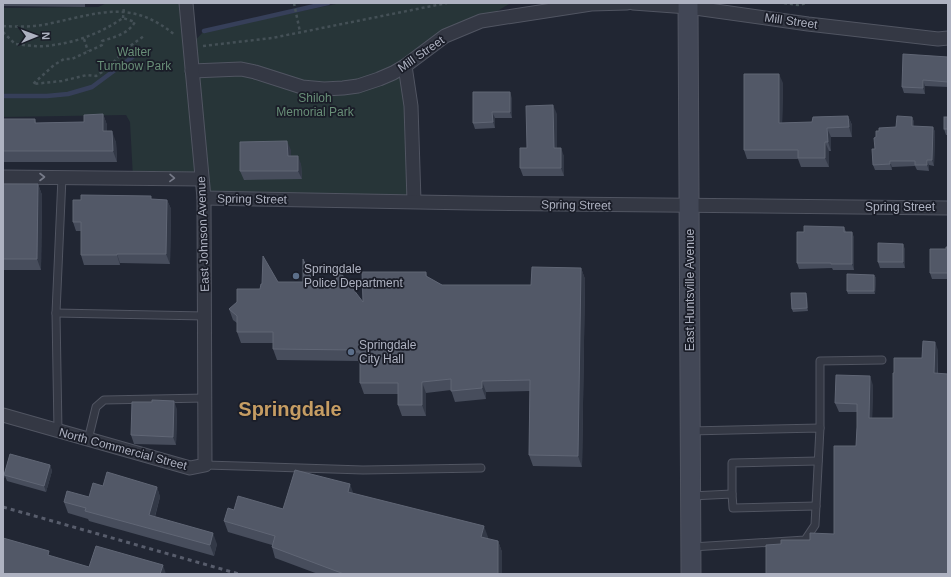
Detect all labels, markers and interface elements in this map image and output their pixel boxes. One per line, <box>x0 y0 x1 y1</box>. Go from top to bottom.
street label: Mill Street <box>764 10 819 32</box>
north arrow <box>16 16 56 56</box>
text: N <box>40 32 52 40</box>
street label: Mill Street <box>395 33 447 75</box>
park label: Walter Turnbow Park <box>97 45 172 73</box>
park label: Shiloh Memorial Park <box>276 91 355 119</box>
one-way arrow <box>39 173 45 181</box>
one-way arrow <box>169 174 175 182</box>
street label: East Johnson Avenue <box>194 176 212 292</box>
street label: Spring Street <box>217 191 288 207</box>
street label: Spring Street <box>541 197 612 213</box>
street label: Spring Street <box>865 200 936 214</box>
street label: East Huntsville Avenue <box>683 228 697 351</box>
place label: Springdale Police Department <box>304 262 403 290</box>
marker: Springdale Police Department <box>291 271 301 281</box>
place label: Springdale City Hall <box>359 338 417 366</box>
marker: Springdale City Hall <box>346 347 356 357</box>
district label: Springdale <box>238 398 342 420</box>
street label: North Commercial Street <box>57 425 189 473</box>

